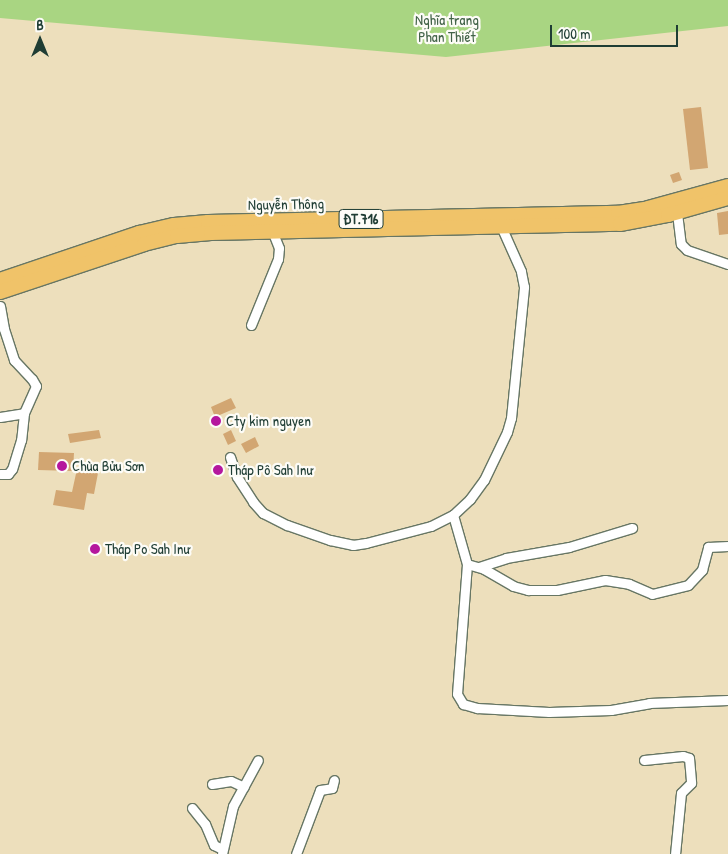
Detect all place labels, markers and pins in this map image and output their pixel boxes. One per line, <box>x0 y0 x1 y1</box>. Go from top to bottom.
place label: Cty kim nguyen <box>226 412 311 430</box>
marker: Cty kim nguyen <box>210 415 222 427</box>
place label: Chùa Bửu Sơn <box>72 457 145 475</box>
marker: Chùa Bửu Sơn <box>56 460 68 472</box>
place label: Tháp Pô Sah Inư <box>228 461 313 479</box>
marker: Tháp Pô Sah Inư <box>212 464 224 476</box>
place label: Tháp Po Sah Inư <box>105 540 190 558</box>
marker: Tháp Po Sah Inư <box>89 543 101 555</box>

